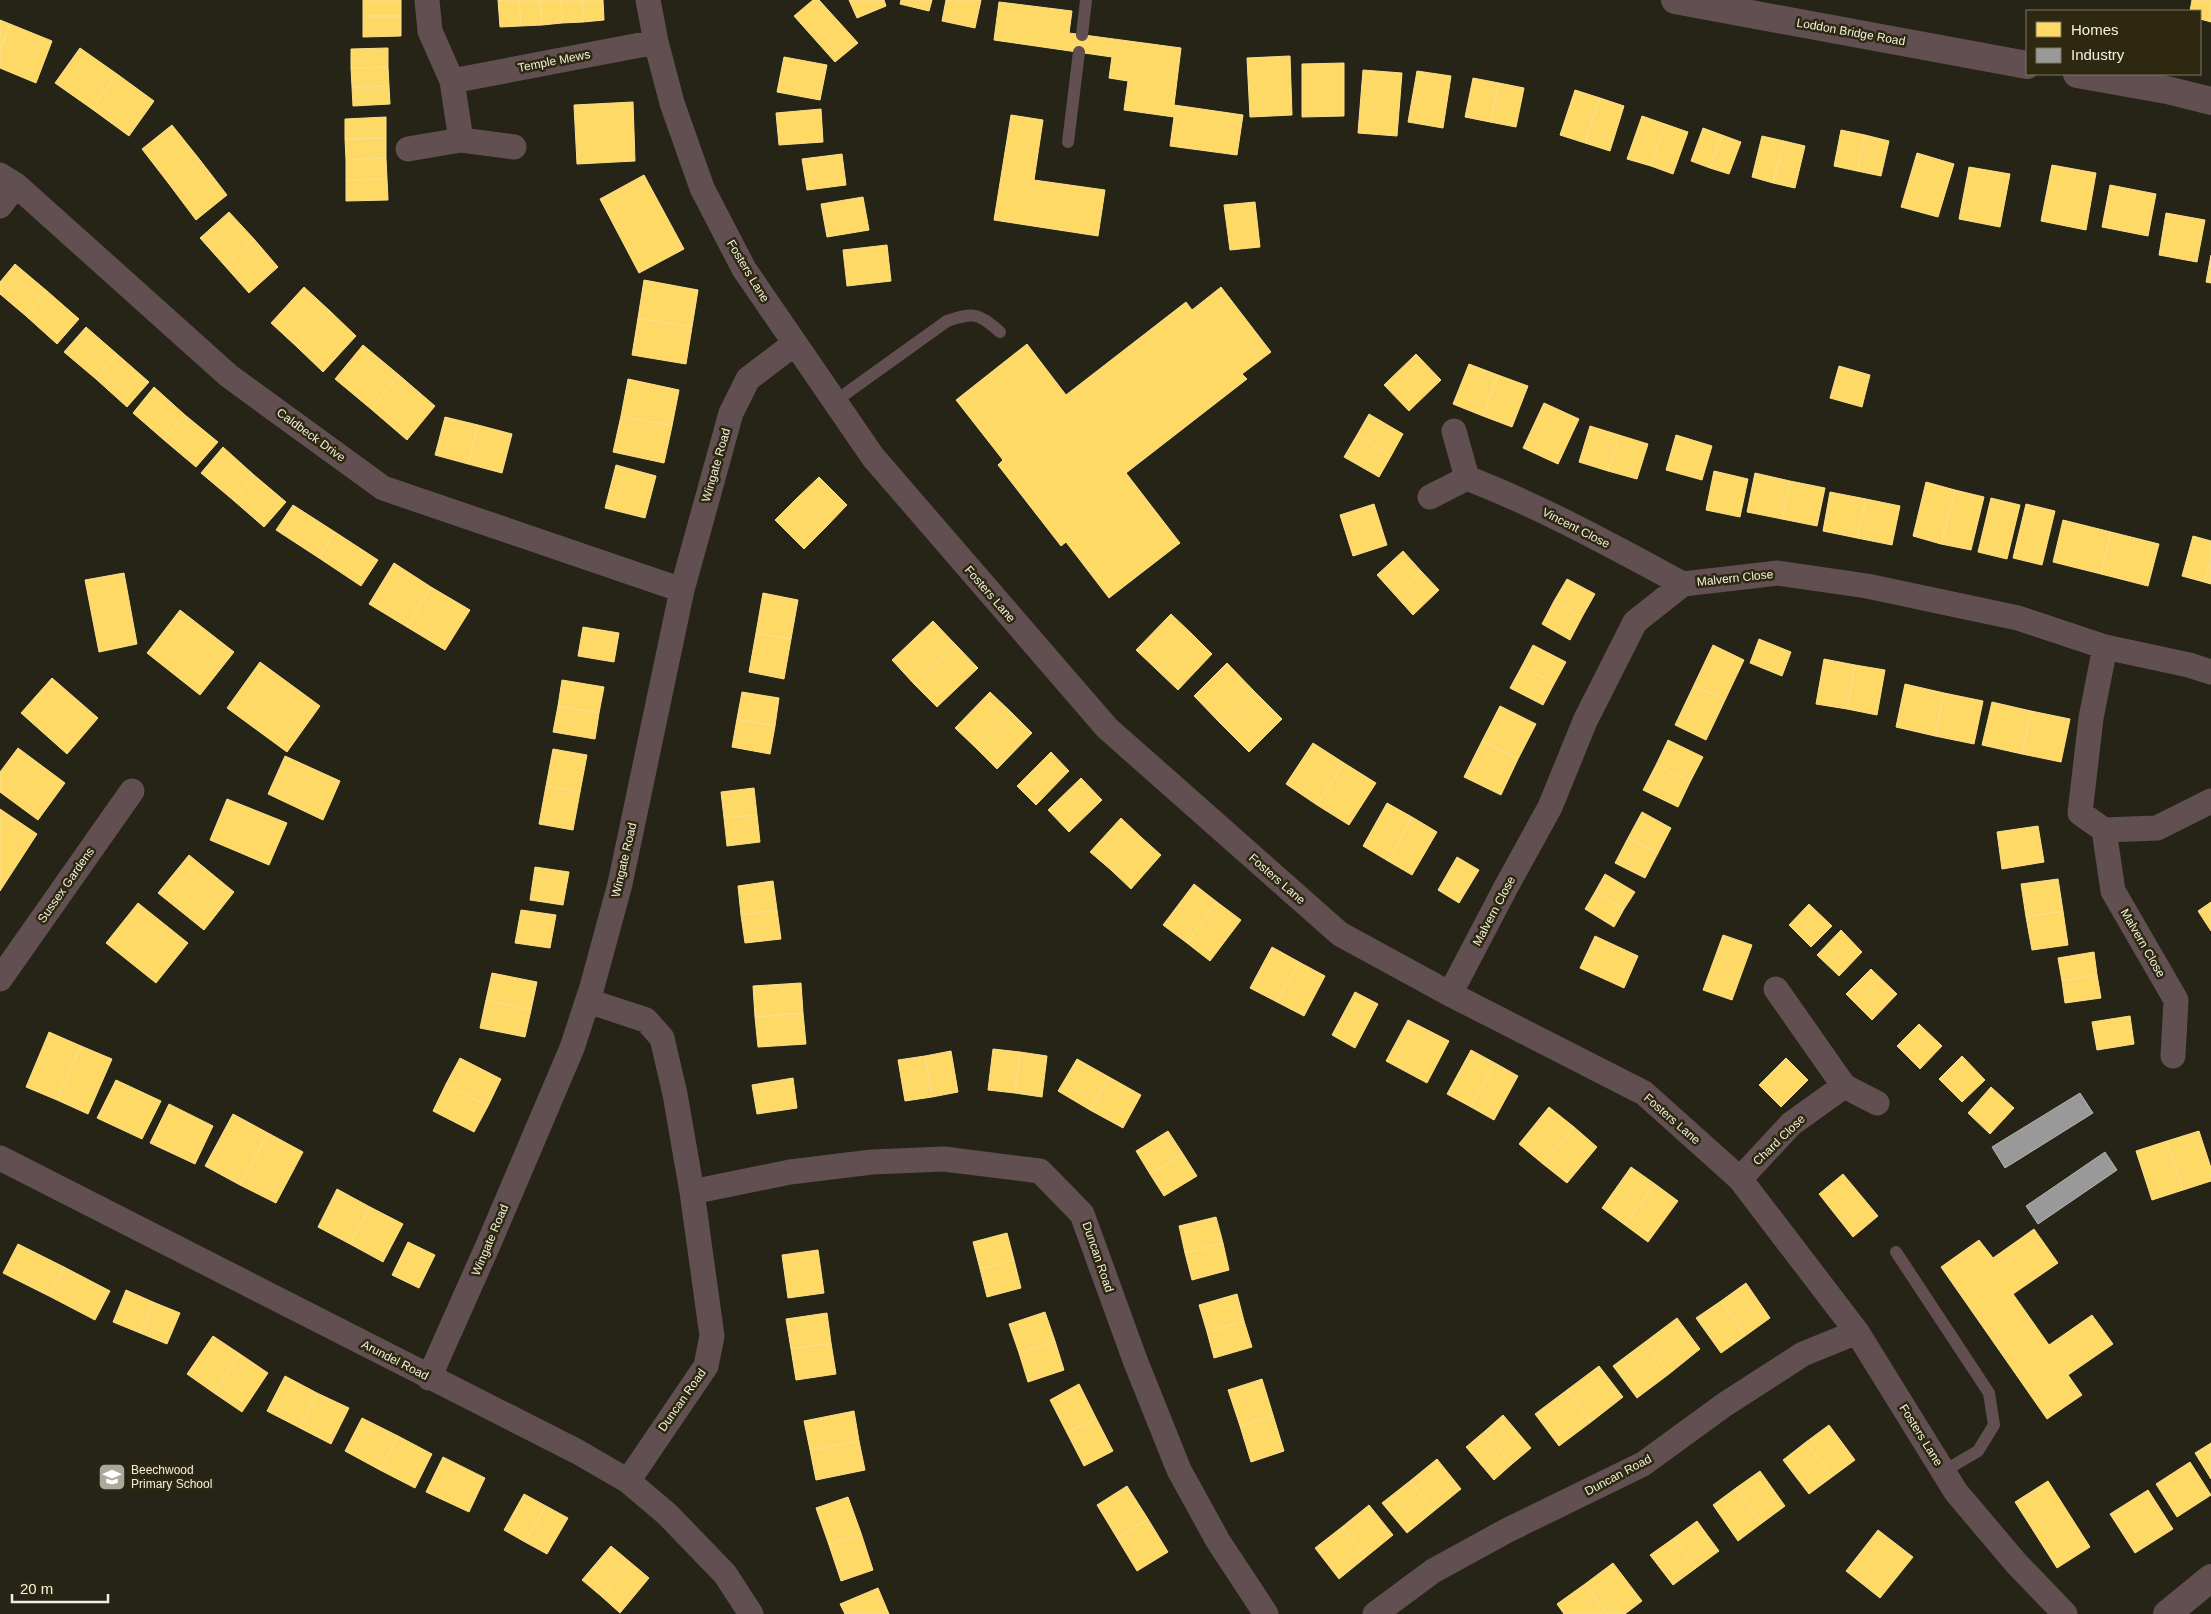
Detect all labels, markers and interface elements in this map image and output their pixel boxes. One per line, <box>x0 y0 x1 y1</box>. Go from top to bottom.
legend <box>2026 10 2201 75</box>
street label: Loddon Bridge Road <box>1796 16 1906 48</box>
text: Homes <box>2071 21 2119 38</box>
text: Industry <box>2071 46 2125 63</box>
street label: Temple Mews <box>517 47 591 75</box>
street label: Fosters Lane <box>724 237 772 305</box>
street label: Caldbeck Drive <box>274 405 348 465</box>
street label: Wingate Road <box>699 427 733 503</box>
street label: Vincent Close <box>1540 505 1612 551</box>
street label: Fosters Lane <box>962 563 1018 625</box>
street label: Malvern Close <box>1696 567 1774 589</box>
street label: Wingate Road <box>609 821 639 899</box>
street label: Sussex Gardens <box>35 845 97 925</box>
street label: Fosters Lane <box>1246 851 1308 907</box>
street label: Malvern Close <box>1470 874 1518 948</box>
street label: Malvern Close <box>2118 906 2168 980</box>
street label: Fosters Lane <box>1641 1091 1703 1147</box>
street label: Chard Close <box>1750 1112 1808 1168</box>
street label: Wingate Road <box>469 1202 511 1278</box>
street label: Duncan Road <box>1079 1220 1117 1294</box>
street label: Arundel Road <box>359 1337 431 1383</box>
street label: Duncan Road <box>655 1366 709 1434</box>
street label: Fosters Lane <box>1897 1402 1946 1469</box>
street label: Duncan Road <box>1582 1452 1654 1498</box>
school or university icon: Beechwood Primary School <box>97 1462 127 1492</box>
place label: Beechwood Primary School <box>131 1463 212 1491</box>
scale bar <box>12 1572 109 1604</box>
text: 20 m <box>20 1580 53 1597</box>

